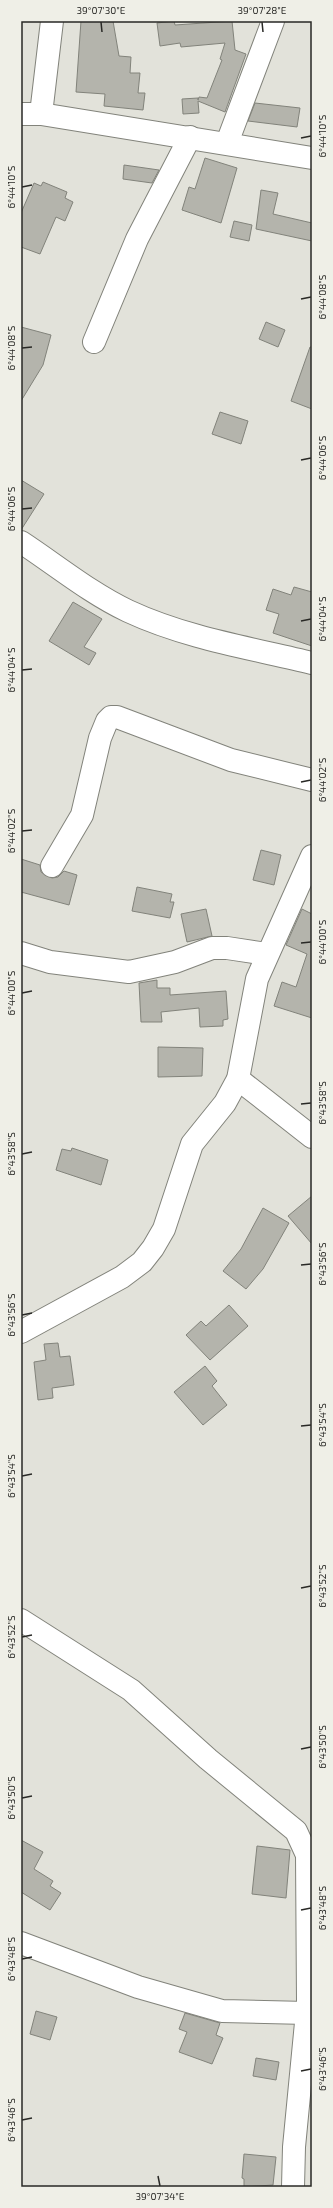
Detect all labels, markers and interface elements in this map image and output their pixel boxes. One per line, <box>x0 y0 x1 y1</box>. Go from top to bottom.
text: 39°07'30"E <box>77 4 126 16</box>
text: 39°07'28"E <box>238 4 287 16</box>
text: 6°44'10"S <box>316 114 328 157</box>
text: 6°44'10"S <box>5 165 17 208</box>
text: 6°44'08"S <box>316 274 328 319</box>
text: 6°44'08"S <box>5 325 17 370</box>
text: 6°44'06"S <box>316 435 328 480</box>
text: 6°44'06"S <box>5 486 17 531</box>
text: 6°44'04"S <box>316 596 328 641</box>
text: 6°44'04"S <box>5 647 17 692</box>
text: 6°44'02"S <box>316 757 328 802</box>
text: 6°44'02"S <box>5 808 17 853</box>
text: 6°44'00"S <box>316 919 328 964</box>
text: 6°44'00"S <box>5 970 17 1015</box>
text: 6°43'58"S <box>316 1081 328 1125</box>
text: 6°43'58"S <box>5 1132 17 1176</box>
text: 6°43'56"S <box>316 1242 328 1286</box>
text: 6°43'56"S <box>5 1293 17 1337</box>
text: 6°43'54"S <box>316 1403 328 1447</box>
text: 6°43'54"S <box>5 1454 17 1498</box>
text: 6°43'52"S <box>316 1564 328 1608</box>
text: 6°43'52"S <box>5 1615 17 1659</box>
text: 6°43'50"S <box>316 1725 328 1769</box>
text: 6°43'50"S <box>5 1776 17 1820</box>
text: 6°43'48"S <box>316 1885 328 1930</box>
text: 6°43'48"S <box>5 1936 17 1981</box>
text: 6°43'46"S <box>316 2047 328 2091</box>
text: 6°43'46"S <box>5 2098 17 2142</box>
text: 39°07'34"E <box>136 2190 185 2202</box>

